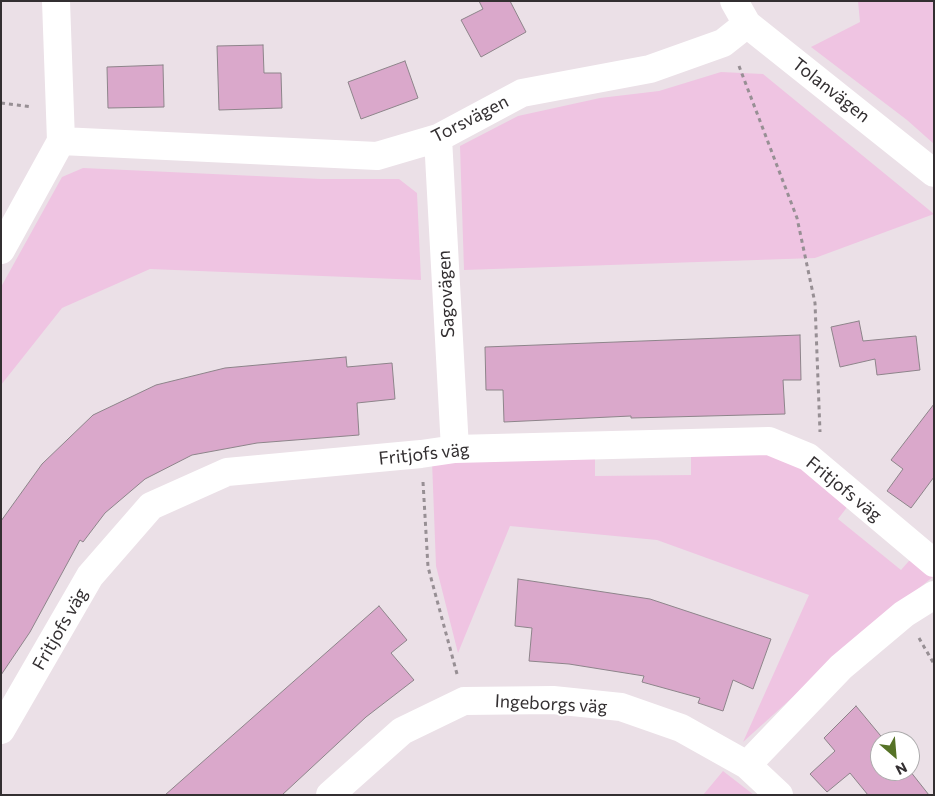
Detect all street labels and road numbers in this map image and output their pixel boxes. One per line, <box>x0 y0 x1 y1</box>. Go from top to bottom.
street label: Tolanvägen <box>788 53 874 127</box>
street label: Torsvägen <box>428 90 512 148</box>
street label: Sagovägen <box>433 250 459 338</box>
street label: Fritjofs väg <box>378 438 470 470</box>
street label: Fritjofs väg <box>802 452 886 526</box>
street label: Fritjofs väg <box>28 584 92 674</box>
street label: Ingeborgs väg <box>494 690 608 718</box>

